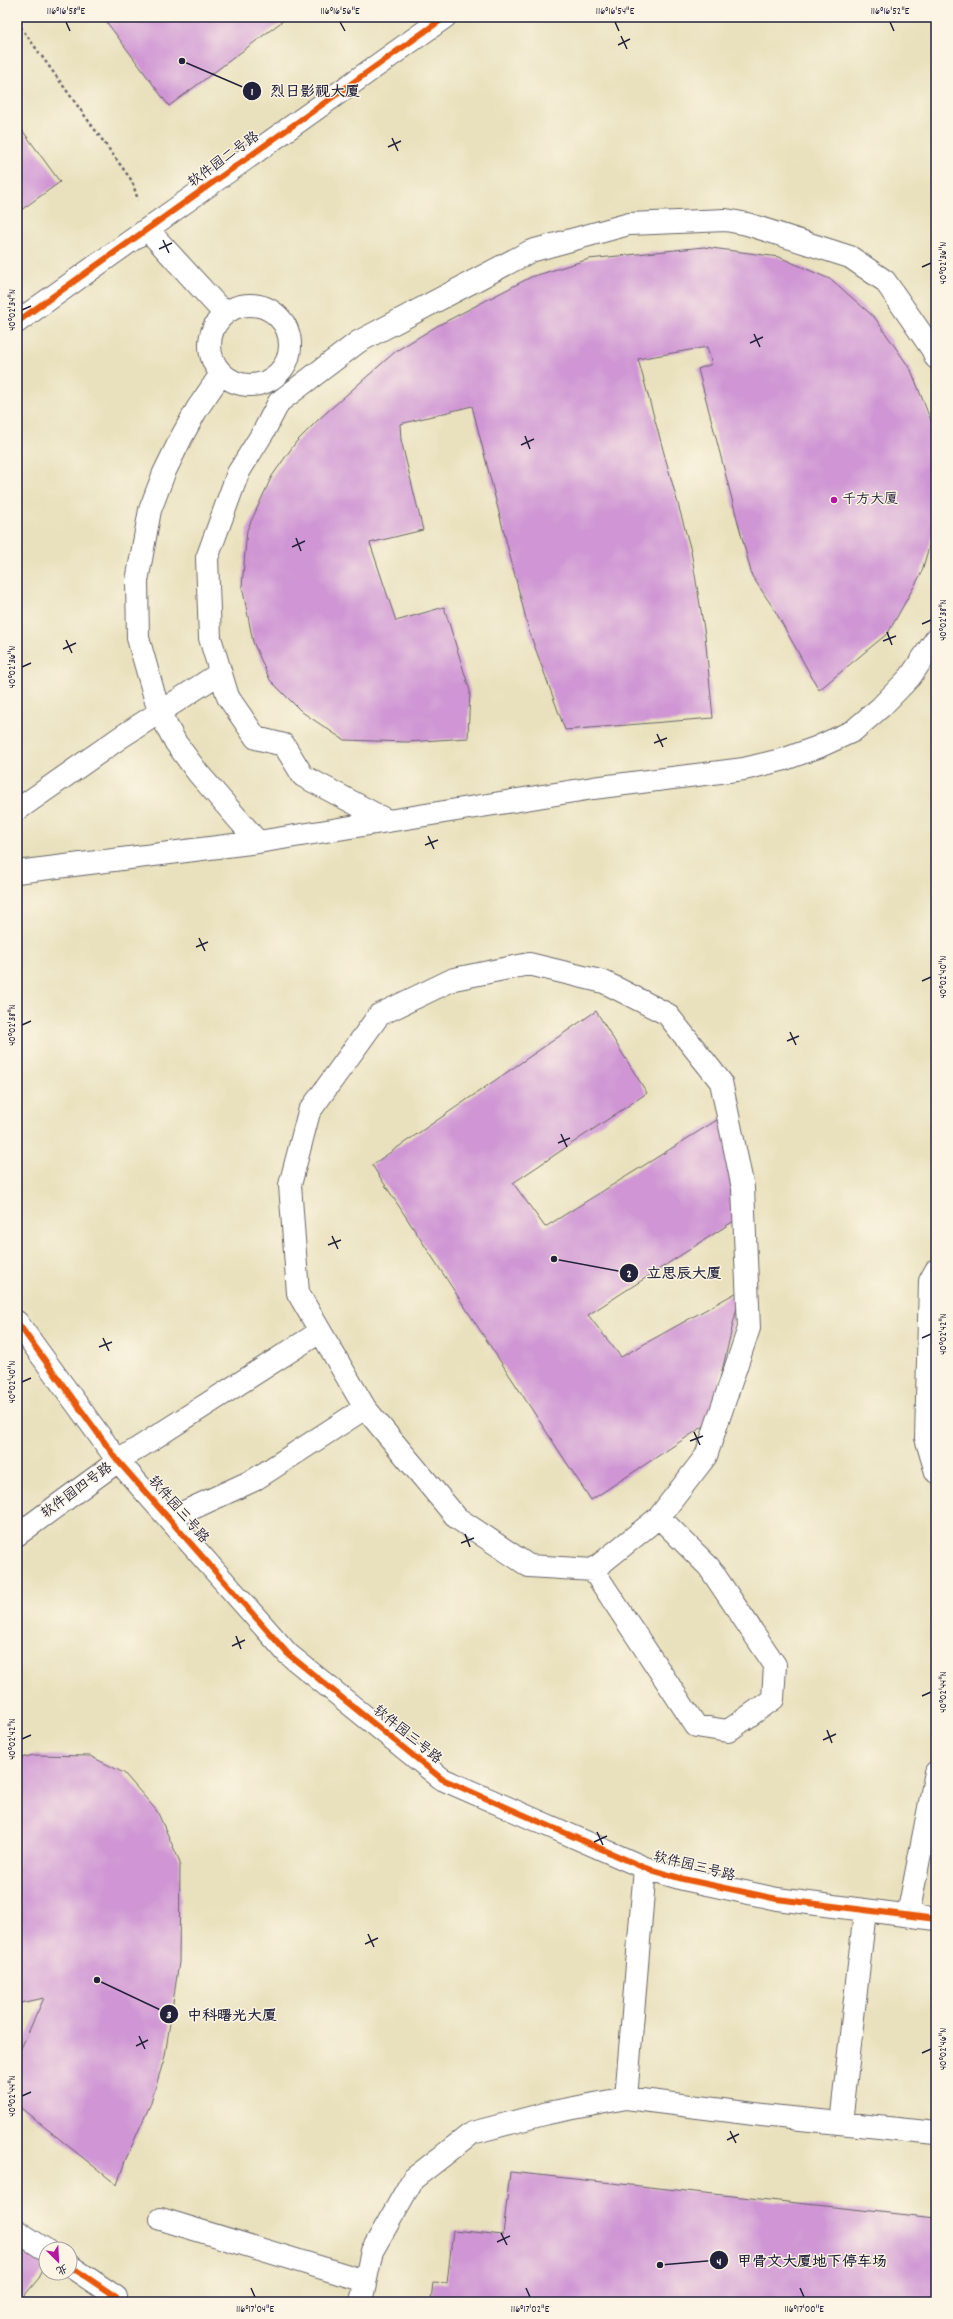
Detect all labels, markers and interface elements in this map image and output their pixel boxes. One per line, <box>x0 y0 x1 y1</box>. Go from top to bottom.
text: 116°16'58"E <box>47 5 86 19</box>
text: 116°16'56"E <box>320 5 360 19</box>
text: 116°16'54"E <box>596 5 635 19</box>
text: 116°16'52"E <box>871 5 910 19</box>
callout: 烈日影视大厦 <box>242 78 368 105</box>
text: 烈日影视大厦 <box>270 82 360 104</box>
text: 1 <box>251 84 254 101</box>
street label: 软件园二号路 <box>184 127 264 193</box>
text: 40°02'36"N <box>937 242 951 284</box>
text: 40°02'34"N <box>6 289 20 331</box>
place label: 千方大厦 <box>842 490 898 510</box>
marker: 千方大厦 <box>829 495 839 505</box>
text: 40°02'38"N <box>937 599 951 641</box>
text: 40°02'36"N <box>6 646 20 688</box>
text: 40°02'40"N <box>937 956 951 998</box>
text: 40°02'38"N <box>6 1004 20 1046</box>
callout: 立思辰大厦 <box>619 1259 730 1286</box>
text: 立思辰大厦 <box>646 1264 722 1286</box>
text: 2 <box>626 1266 632 1283</box>
text: 40°02'42"N <box>937 1313 951 1355</box>
text: 40°02'40"N <box>6 1361 20 1403</box>
street label: 软件园四号路 <box>37 1458 117 1524</box>
street label: 软件园三号路 <box>143 1472 213 1548</box>
text: 40°02'44"N <box>937 1671 951 1713</box>
street label: 软件园三号路 <box>368 1701 446 1769</box>
text: 40°02'42"N <box>6 1718 20 1760</box>
street label: 软件园三号路 <box>651 1847 737 1887</box>
callout: 中科曙光大厦 <box>159 2001 285 2028</box>
text: 中科曙光大厦 <box>187 2006 277 2028</box>
text: 3 <box>166 2007 172 2024</box>
text: 40°02'46"N <box>937 2028 951 2070</box>
text: 40°02'44"N <box>6 2075 20 2117</box>
north arrow <box>38 2241 78 2281</box>
callout: 甲骨文大厦地下停车场 <box>709 2247 895 2274</box>
text: 甲骨文大厦地下停车场 <box>737 2252 887 2274</box>
text: 4 <box>717 2254 722 2271</box>
text: 北 <box>53 2259 70 2278</box>
text: 116°17'04"E <box>236 2303 275 2317</box>
text: 116°17'02"E <box>511 2303 550 2317</box>
text: 116°17'00"E <box>784 2303 824 2317</box>

